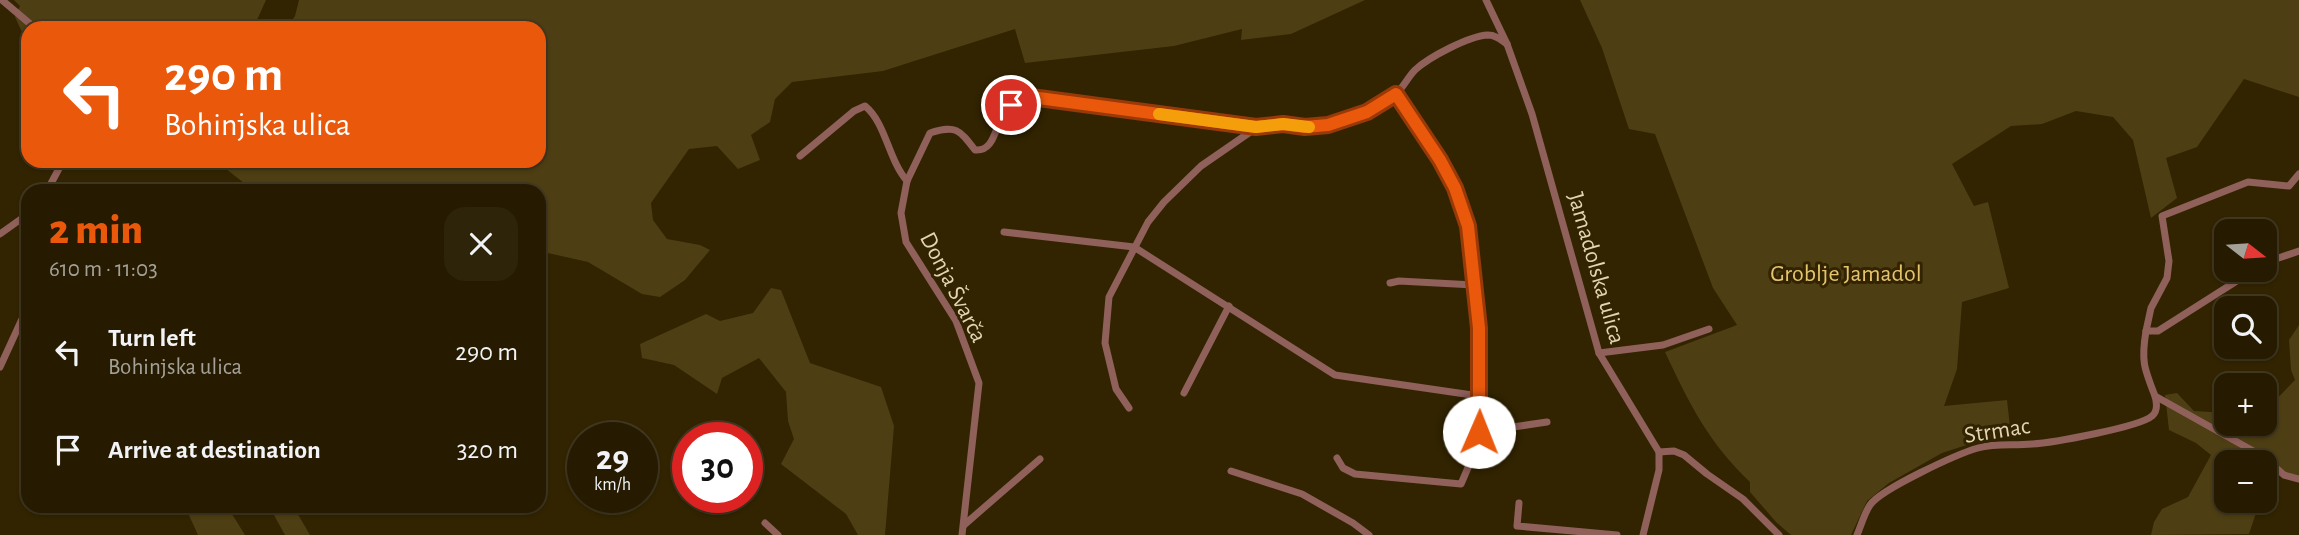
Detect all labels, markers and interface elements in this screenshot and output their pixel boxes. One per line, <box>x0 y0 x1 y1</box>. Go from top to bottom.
icon: left <box>49 49 140 140</box>
text: 290 m <box>164 51 283 100</box>
pin <box>981 75 1041 135</box>
icon: arrive <box>992 86 1030 124</box>
text: Bohinjska ulica <box>164 109 351 141</box>
street label: Jamadolska ulica <box>1563 190 1629 347</box>
button: close <box>444 207 518 281</box>
text: 2 min <box>49 209 143 251</box>
north arrow <box>2214 219 2277 282</box>
map controls <box>2214 219 2277 513</box>
street label: Donja Švarča <box>915 228 992 346</box>
text: 610 m · 11:03 <box>49 258 158 281</box>
park label: Groblje Jamadol <box>1770 262 1922 286</box>
button: search <box>2214 296 2277 359</box>
text: Turn left <box>108 325 196 351</box>
icon: left <box>49 333 87 371</box>
text: 290 m <box>455 339 518 365</box>
text: Bohinjska ulica <box>108 356 242 379</box>
button: + <box>2214 373 2277 436</box>
position arrow <box>1442 395 1516 469</box>
street label: Strmac <box>1963 414 2032 448</box>
speed limit sign: 30 <box>672 422 763 513</box>
icon: arrive <box>49 431 87 469</box>
text: Arrive at destination <box>108 437 321 463</box>
text: 320 m <box>457 437 518 463</box>
text: 29 <box>596 441 629 476</box>
button: − <box>2214 450 2277 513</box>
text: km/h <box>594 476 631 494</box>

